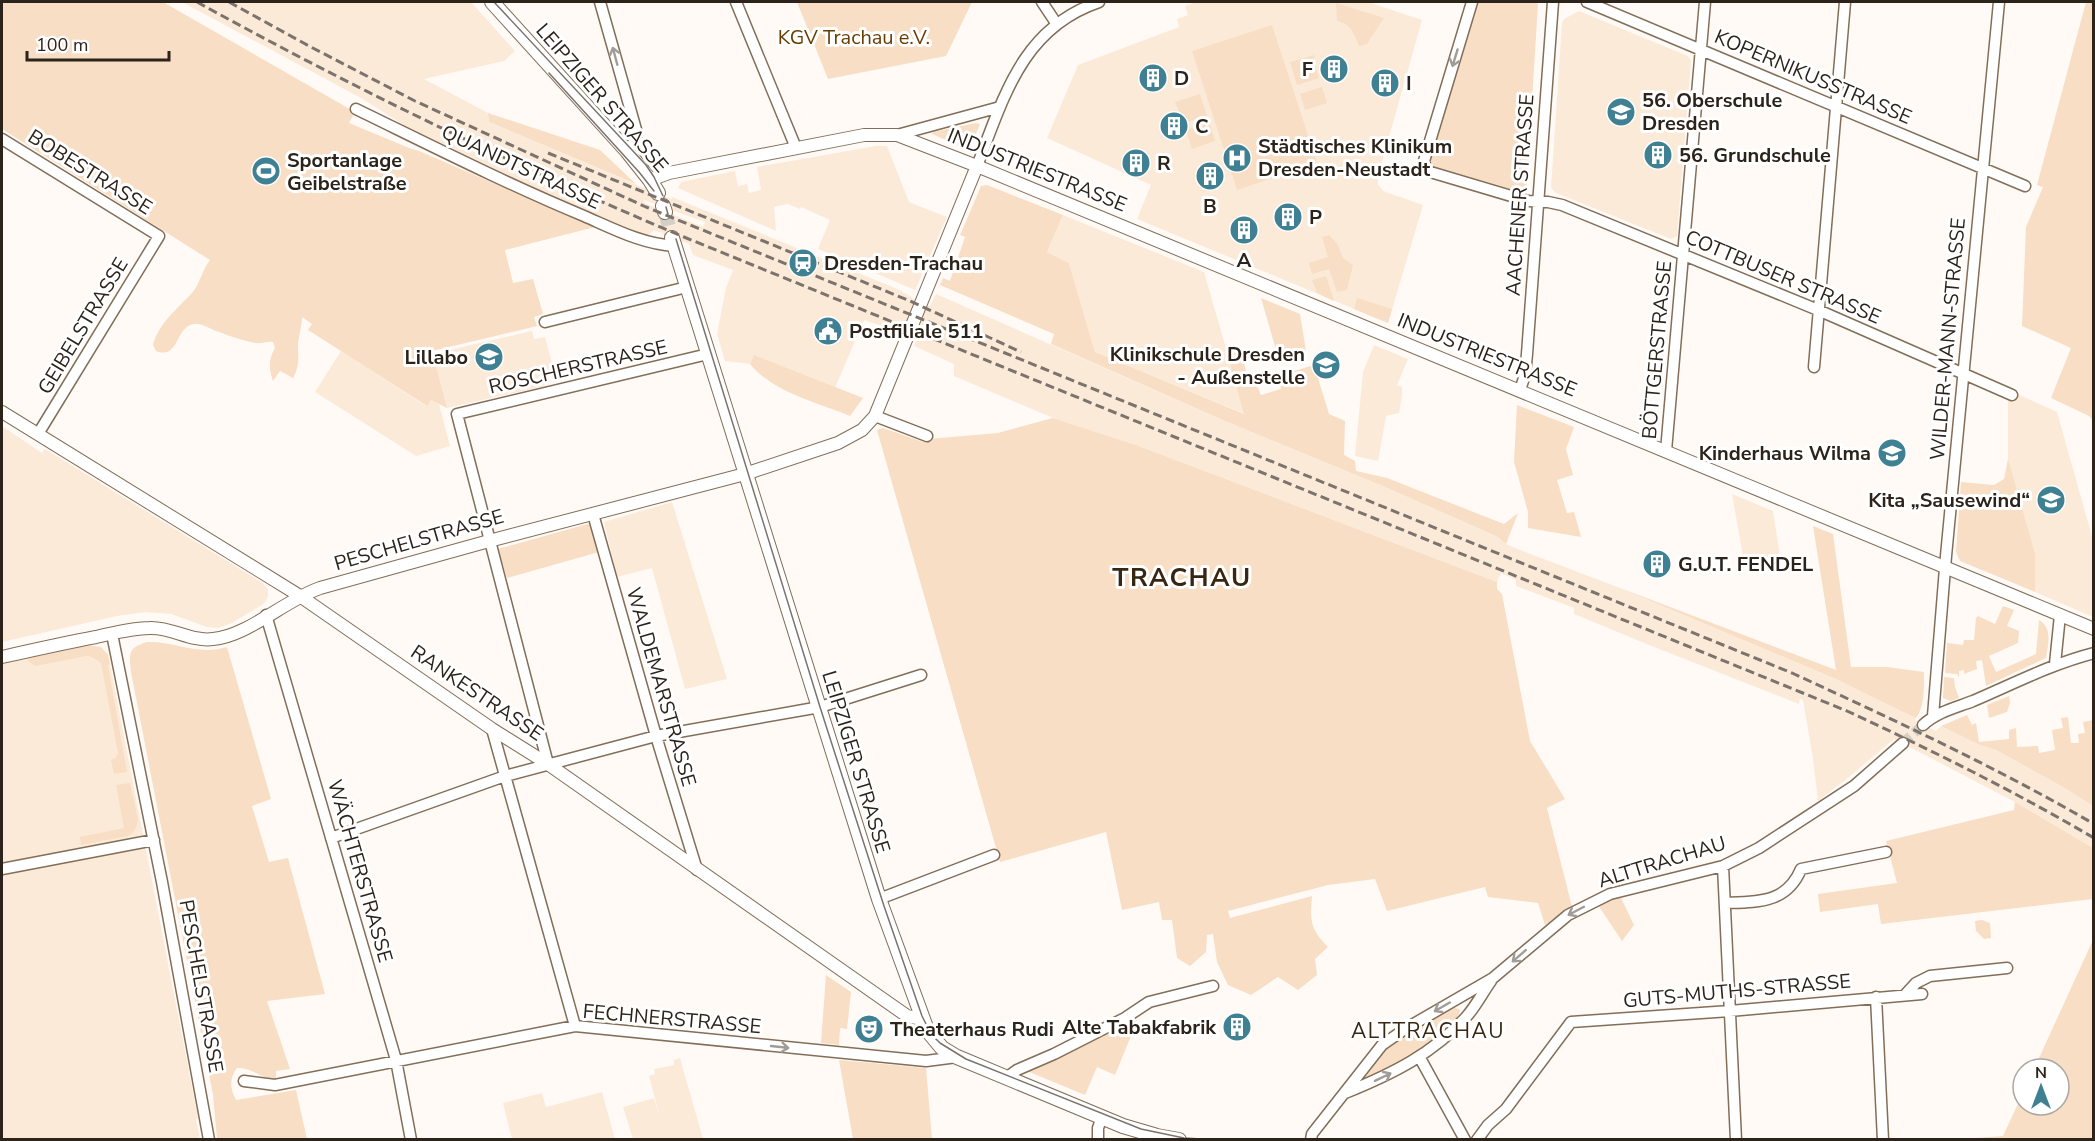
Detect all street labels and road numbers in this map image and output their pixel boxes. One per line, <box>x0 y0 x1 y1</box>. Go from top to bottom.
street label: LEIPZIGER STRASSE <box>530 18 674 178</box>
street label: KOPERNIKUSSTRASSE <box>1710 23 1916 131</box>
street label: AACHENER STRASSE <box>1499 93 1541 297</box>
street label: QUANDTSTRASSE <box>437 118 605 216</box>
street label: INDUSTRIESTRASSE <box>943 122 1131 218</box>
street label: BOBESTRASSE <box>23 123 157 221</box>
street label: WILDER-MANN-STRASSE <box>1924 217 1972 461</box>
street label: COTTBUSER STRASSE <box>1681 223 1885 331</box>
street label: GEIBELSTRASSE <box>32 253 134 399</box>
street label: BÖTTGERSTRASSE <box>1636 260 1678 440</box>
street label: INDUSTRIESTRASSE <box>1393 307 1581 403</box>
street label: ROSCHERSTRASSE <box>486 333 670 401</box>
street label: PESCHELSTRASSE <box>331 503 507 577</box>
street label: WALDEMARSTRASSE <box>620 584 702 790</box>
street label: RANKESTRASSE <box>405 639 549 747</box>
street label: LEIPZIGER STRASSE <box>815 667 897 857</box>
street label: WÄCHTERSTRASSE <box>321 776 399 966</box>
street label: ALTTRACHAU <box>1595 830 1729 894</box>
street label: PESCHELSTRASSE <box>172 897 230 1075</box>
street label: GUTS-MUTHS-STRASSE <box>1622 968 1852 1014</box>
street label: FECHNERSTRASSE <box>582 998 762 1040</box>

